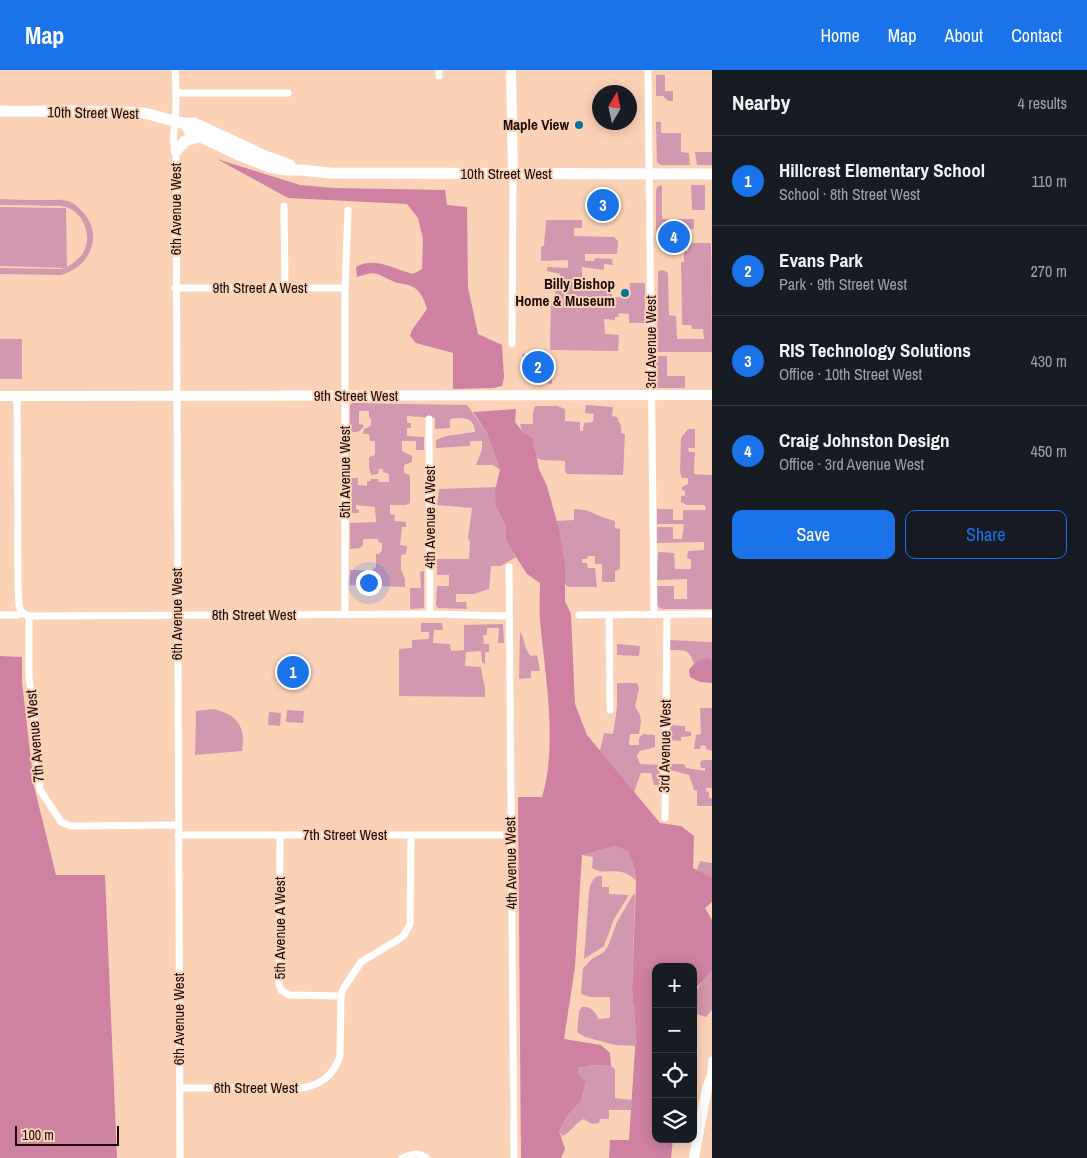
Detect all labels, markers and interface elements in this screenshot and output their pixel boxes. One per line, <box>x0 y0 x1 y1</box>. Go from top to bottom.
text: Map <box>25 19 64 51</box>
text: Home <box>820 23 860 48</box>
text: Map <box>888 23 917 48</box>
text: About <box>945 23 983 48</box>
text: Contact <box>1011 23 1062 48</box>
north arrow <box>592 85 637 130</box>
text: Nearby <box>732 88 790 117</box>
text: 4 results <box>1017 92 1067 114</box>
street label: 10th Street West <box>47 101 139 124</box>
place label: Maple View <box>503 114 569 135</box>
marker: Maple View <box>573 119 585 131</box>
text: Hillcrest Elementary School <box>779 157 985 183</box>
street label: 6th Avenue West <box>165 162 186 255</box>
street label: 10th Street West <box>460 163 552 184</box>
text: 1 <box>744 170 752 192</box>
text: 110 m <box>1031 170 1067 192</box>
text: School · 8th Street West <box>779 183 920 205</box>
pin: 3 <box>587 186 619 224</box>
pin: 4 <box>658 218 690 256</box>
text: Evans Park <box>779 247 863 273</box>
text: 2 <box>744 260 752 282</box>
text: 270 m <box>1031 260 1067 282</box>
place label: Billy Bishop Home & Museum <box>515 273 615 311</box>
text: Park · 9th Street West <box>779 273 907 295</box>
street label: 9th Street A West <box>213 277 308 298</box>
marker: Billy Bishop Home & Museum <box>619 287 631 299</box>
street label: 3rd Avenue West <box>640 295 661 389</box>
text: RIS Technology Solutions <box>779 337 971 363</box>
pin: 2 <box>522 348 554 386</box>
text: 3 <box>744 350 752 372</box>
text: 430 m <box>1031 350 1067 372</box>
text: Office · 10th Street West <box>779 363 922 385</box>
street label: 9th Street West <box>314 385 399 406</box>
street label: 5th Avenue West <box>334 425 355 518</box>
text: Craig Johnston Design <box>779 427 950 453</box>
text: 4 <box>744 440 752 462</box>
text: 450 m <box>1031 440 1067 462</box>
text: Office · 3rd Avenue West <box>779 453 924 475</box>
street label: 4th Avenue A West <box>419 465 440 568</box>
button: Save <box>732 510 895 559</box>
button: Share <box>905 510 1067 559</box>
street label: 6th Avenue West <box>166 567 187 660</box>
your location <box>356 570 382 596</box>
street label: 8th Street West <box>212 604 297 625</box>
pin: 1 <box>277 653 309 691</box>
street label: 7th Avenue West <box>20 688 49 783</box>
street label: 3rd Avenue West <box>653 699 676 793</box>
street label: 4th Avenue West <box>499 816 522 909</box>
street label: 7th Street West <box>303 824 388 845</box>
street label: 5th Avenue A West <box>269 876 290 979</box>
map controls <box>652 963 697 1143</box>
button: + <box>652 963 697 1008</box>
street label: 6th Avenue West <box>168 972 189 1065</box>
button: − <box>652 1008 697 1053</box>
button: locate <box>652 1053 697 1098</box>
street label: 6th Street West <box>214 1077 299 1098</box>
button: layers <box>652 1098 697 1143</box>
scale bar <box>15 1123 119 1146</box>
text: 100 m <box>22 1126 54 1144</box>

